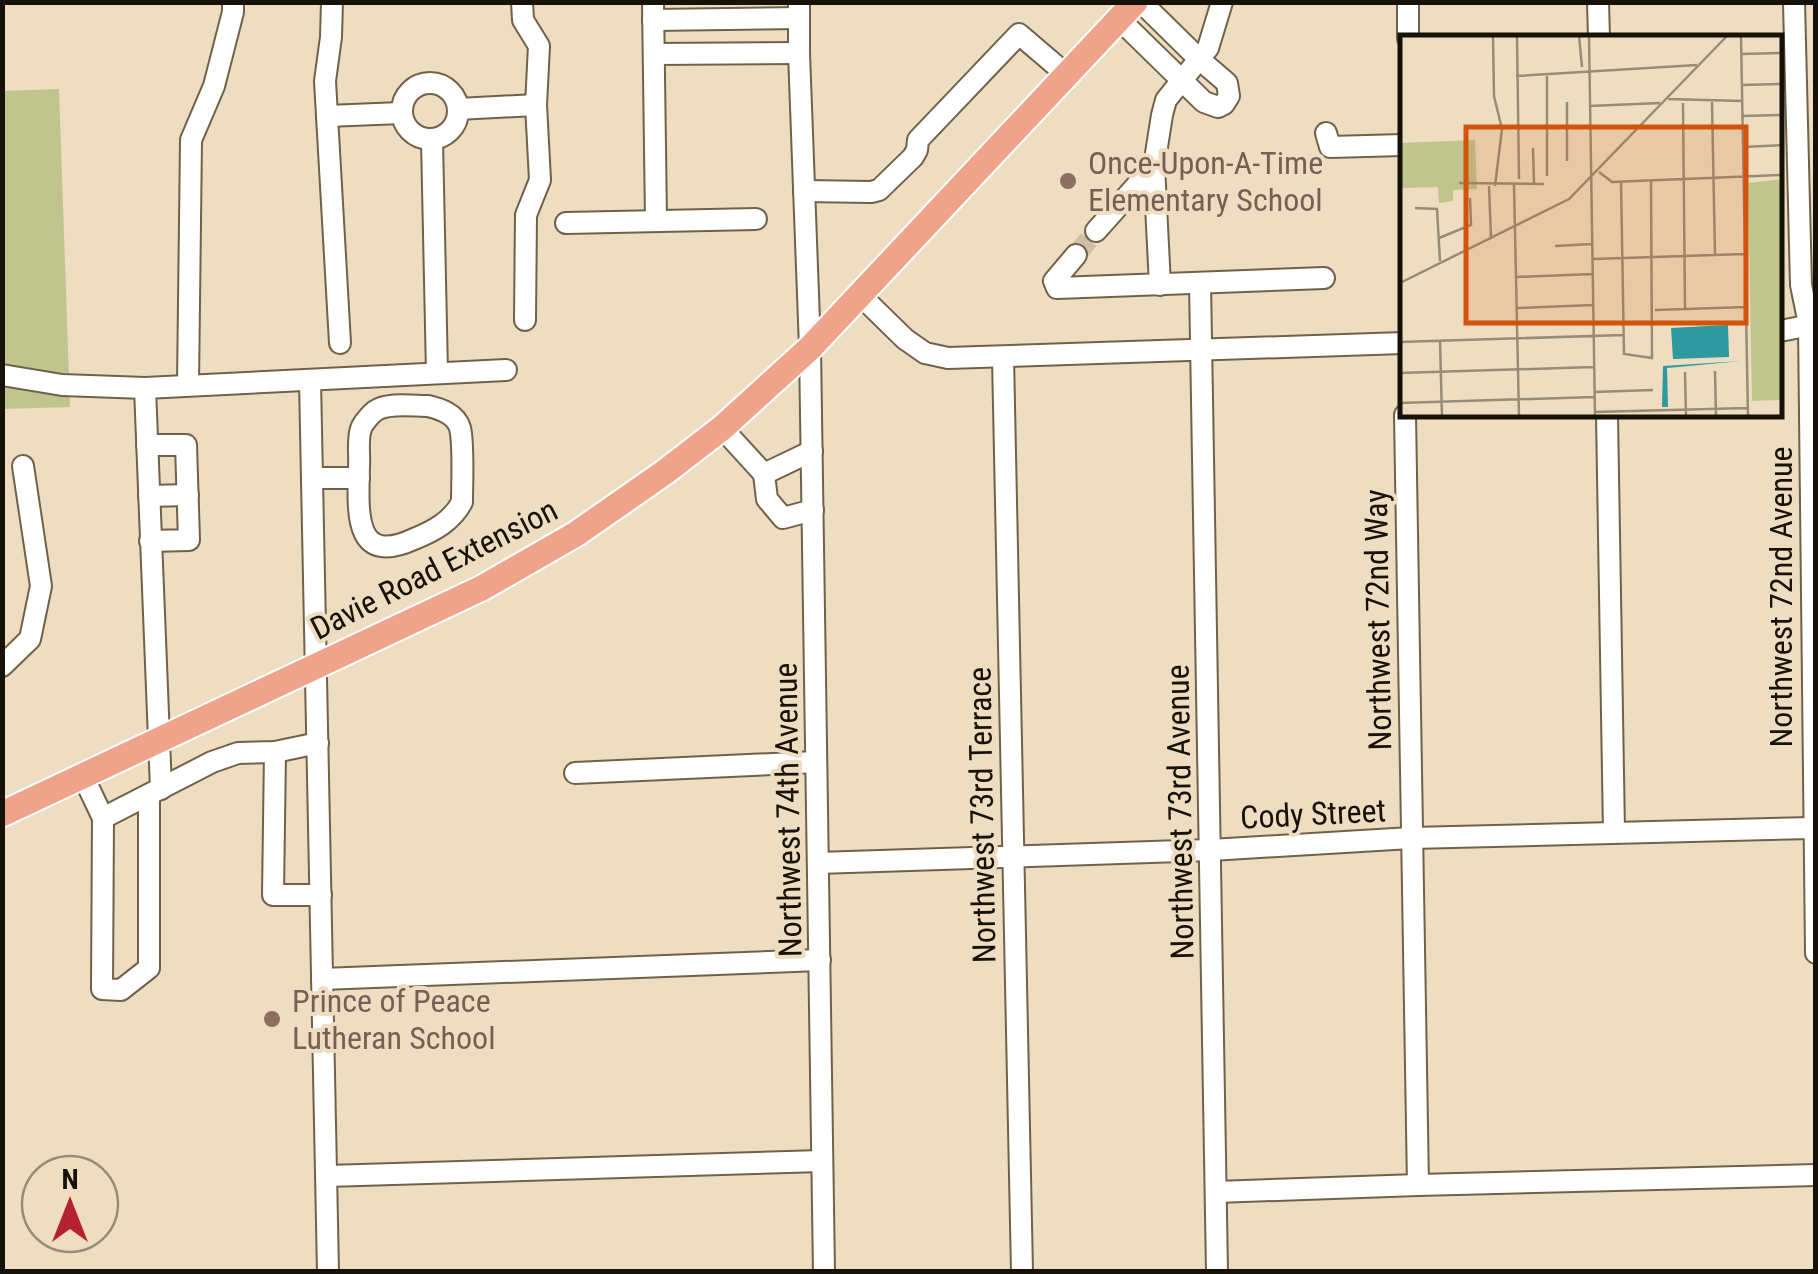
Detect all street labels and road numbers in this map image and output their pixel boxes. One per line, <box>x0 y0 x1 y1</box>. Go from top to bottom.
street label: Northwest 72nd Avenue <box>1762 447 1800 747</box>
street label: Northwest 72nd Way <box>1357 489 1399 751</box>
street label: Davie Road Extension <box>304 490 564 648</box>
street label: Northwest 74th Avenue <box>766 662 810 958</box>
street label: Northwest 73rd Avenue <box>1158 664 1202 960</box>
street label: Northwest 73rd Terrace <box>960 667 1004 963</box>
street label: Cody Street <box>1239 791 1387 837</box>

